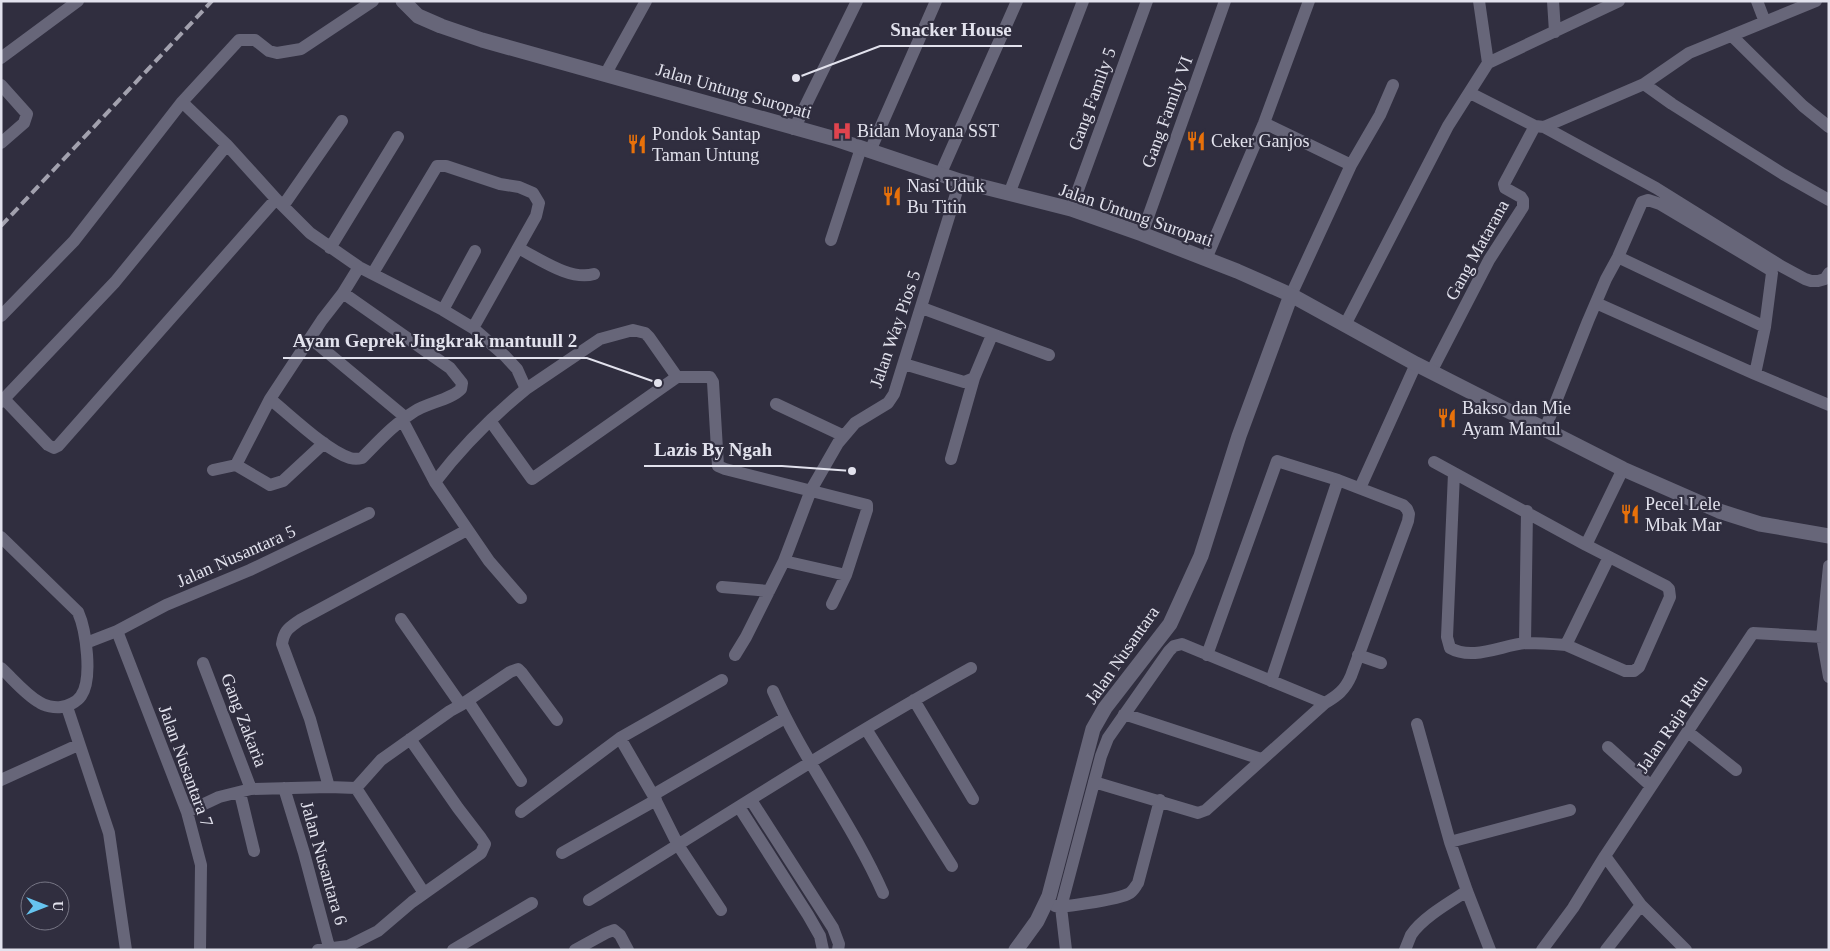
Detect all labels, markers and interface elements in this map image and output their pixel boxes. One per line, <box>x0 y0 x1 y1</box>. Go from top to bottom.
callout: Snacker House <box>880 12 1022 46</box>
text: Snacker House <box>890 19 1012 40</box>
street label: Gang Family 5 <box>1064 45 1120 153</box>
street label: Gang Family VI <box>1137 53 1197 171</box>
street label: Jalan Untung Suropati <box>654 59 814 123</box>
hospital icon: Bidan Moyana SST <box>831 120 853 142</box>
place label: Bidan Moyana SST <box>857 121 999 141</box>
place label: Pondok Santap Taman Untung <box>652 124 761 165</box>
restaurant icon: Ceker Ganjos <box>1185 130 1207 152</box>
place label: Ceker Ganjos <box>1211 131 1309 151</box>
restaurant icon: Pondok Santap Taman Untung <box>626 133 648 155</box>
place label: Nasi Uduk Bu Titin <box>907 176 985 217</box>
street label: Jalan Untung Suropati <box>1057 179 1215 251</box>
restaurant icon: Nasi Uduk Bu Titin <box>881 185 903 207</box>
street label: Gang Matarana <box>1441 196 1513 304</box>
street label: Jalan Way Pios 5 <box>866 268 924 390</box>
callout: Ayam Geprek Jingkrak mantuull 2 <box>283 324 587 358</box>
text: Ayam Geprek Jingkrak mantuull 2 <box>293 330 577 351</box>
place label: Bakso dan Mie Ayam Mantul <box>1462 398 1571 439</box>
restaurant icon: Bakso dan Mie Ayam Mantul <box>1436 407 1458 429</box>
callout: Lazis By Ngah <box>644 432 782 466</box>
text: Lazis By Ngah <box>654 439 773 460</box>
place label: Pecel Lele Mbak Mar <box>1645 494 1721 535</box>
restaurant icon: Pecel Lele Mbak Mar <box>1619 503 1641 525</box>
street label: Jalan Nusantara 5 <box>173 521 299 591</box>
street label: Jalan Nusantara <box>1081 602 1163 708</box>
street label: Gang Zakaria <box>217 670 271 770</box>
street label: Jalan Raja Ratu <box>1632 672 1712 776</box>
street label: Jalan Nusantara 7 <box>155 702 217 830</box>
street label: Jalan Nusantara 6 <box>297 799 351 927</box>
north arrow <box>20 881 70 931</box>
text: U <box>50 901 65 911</box>

